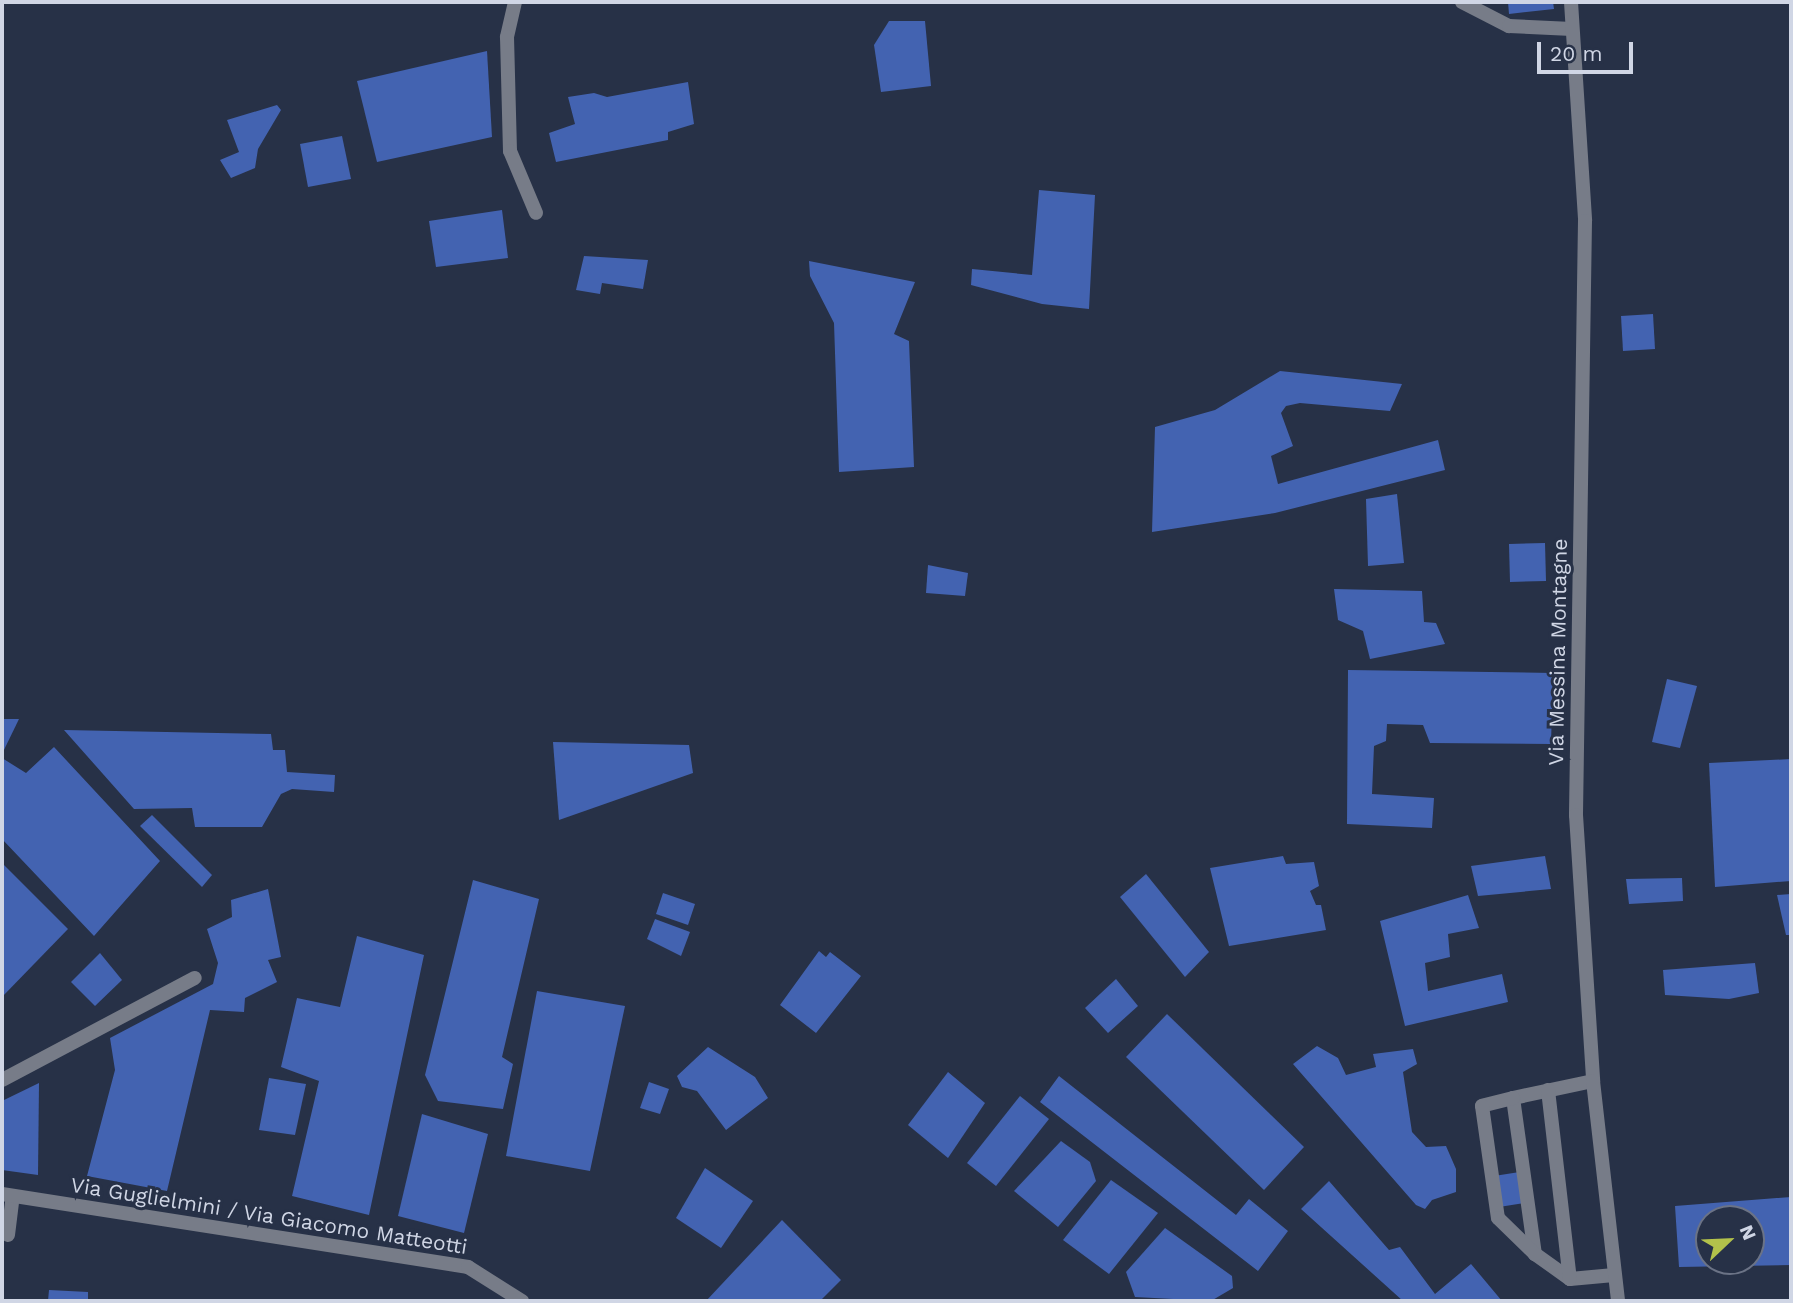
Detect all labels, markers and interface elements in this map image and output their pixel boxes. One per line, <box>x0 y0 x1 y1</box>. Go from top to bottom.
scale bar <box>1541 28 1637 72</box>
text: 20 m <box>1550 41 1602 66</box>
street label: Via Messina Montagne <box>1543 538 1573 766</box>
street label: Via Guglielmini / Via Giacomo Matteotti <box>68 1172 470 1260</box>
north arrow <box>1695 1205 1765 1275</box>
text: N <box>1735 1221 1761 1243</box>

